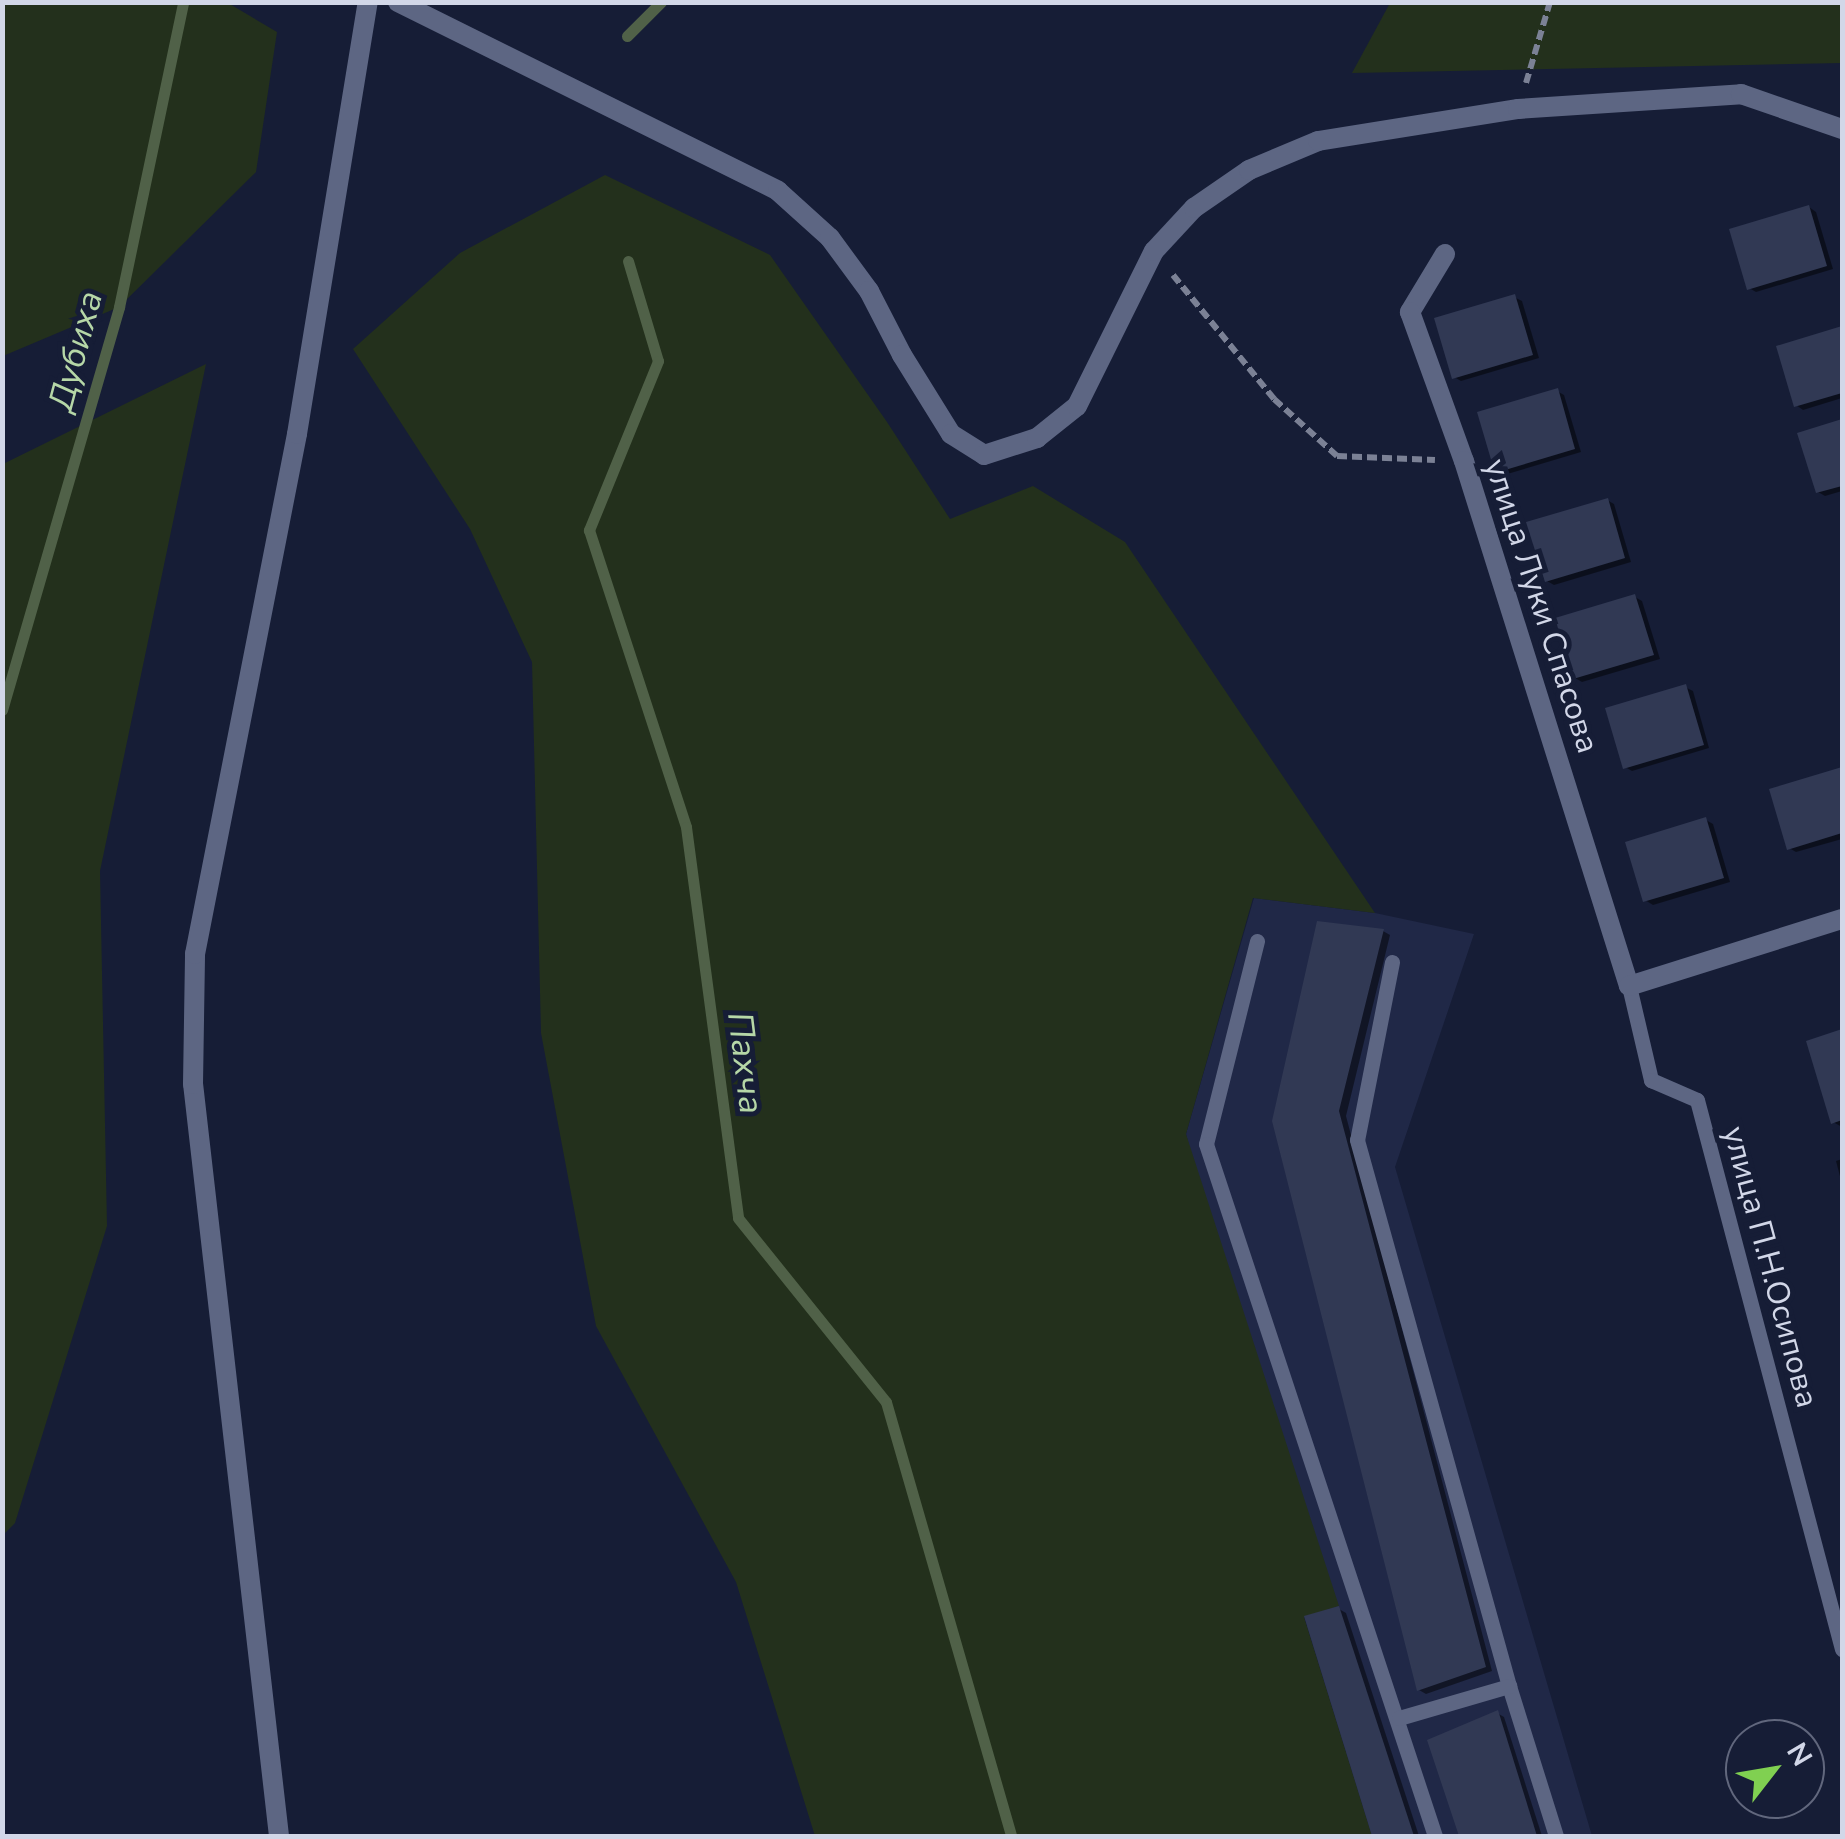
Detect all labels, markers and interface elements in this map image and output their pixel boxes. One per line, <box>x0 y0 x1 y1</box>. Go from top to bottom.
water label: Дубиха <box>40 286 112 416</box>
street label: улица Луки Спасова <box>1475 454 1607 758</box>
water label: Пахча <box>718 1010 772 1116</box>
street label: улица П.Н.Осипова <box>1714 1122 1826 1412</box>
north arrow <box>1725 1719 1825 1819</box>
text: N <box>1777 1736 1821 1773</box>

